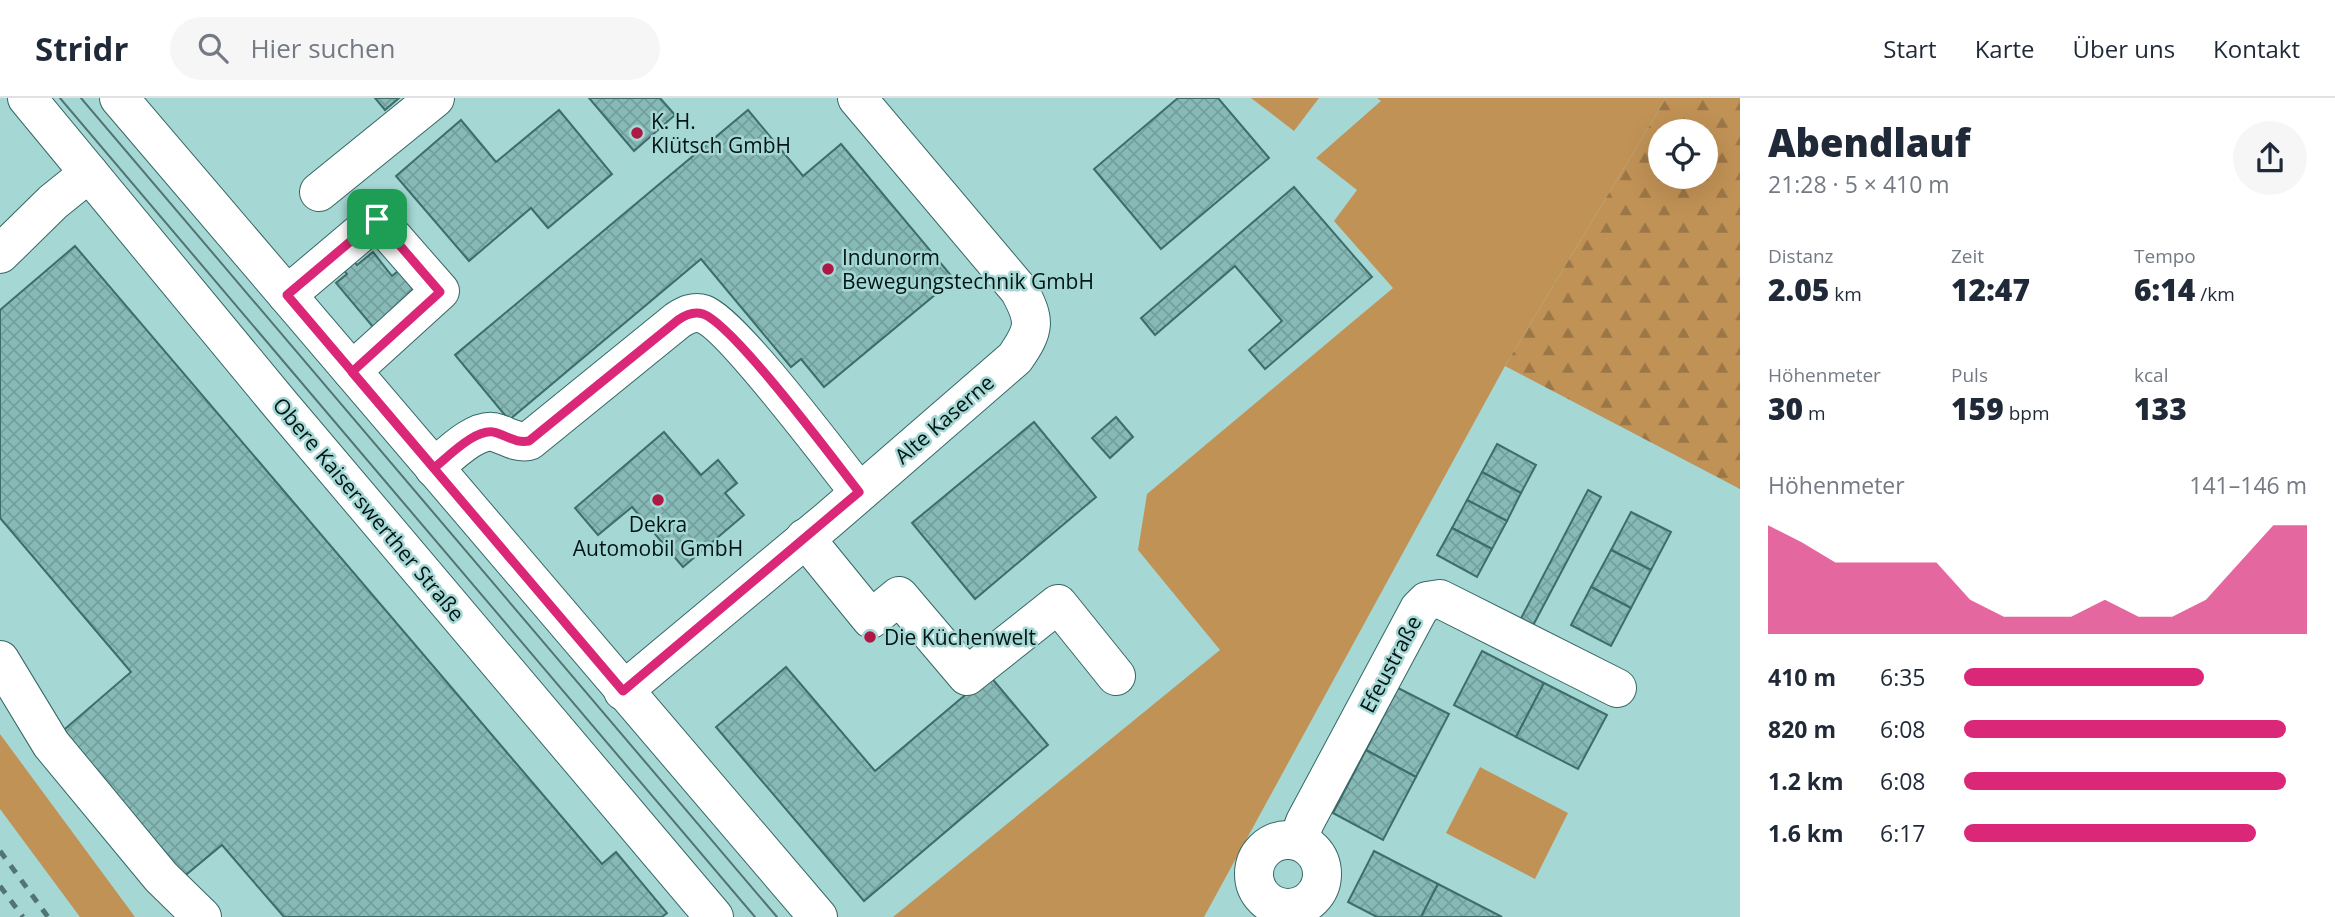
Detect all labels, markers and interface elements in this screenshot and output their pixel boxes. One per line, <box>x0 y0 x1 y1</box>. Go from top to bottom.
search box <box>170 17 660 80</box>
text: Stridr <box>35 26 128 71</box>
icon: search <box>194 29 232 67</box>
text: Hier suchen <box>250 30 395 66</box>
text: Start <box>1883 32 1937 65</box>
text: Karte <box>1975 32 2035 65</box>
text: Über uns <box>2073 32 2175 65</box>
text: Kontakt <box>2213 32 2300 65</box>
place label: K. H. Klütsch GmbH <box>651 107 791 159</box>
text: Abendlauf <box>1768 116 1971 168</box>
map controls <box>1648 119 1718 189</box>
button: locate <box>1648 119 1718 189</box>
button: share <box>2233 121 2307 195</box>
marker: K. H. Klütsch GmbH <box>629 125 645 141</box>
text: 21:28 · 5 × 410 m <box>1768 168 1950 200</box>
pin <box>347 189 407 249</box>
icon: arrive <box>358 200 396 238</box>
place label: Indunorm Bewegungstechnik GmbH <box>842 243 1094 295</box>
text: Distanz <box>1768 243 1834 269</box>
text: Zeit <box>1951 243 1984 269</box>
text: Tempo <box>2134 243 2196 269</box>
marker: Indunorm Bewegungstechnik GmbH <box>820 261 836 277</box>
text: 2.05 <box>1768 269 1829 310</box>
text: 12:47 <box>1951 269 2030 310</box>
text: 6:14 <box>2134 269 2195 310</box>
text: km <box>1829 281 1862 307</box>
text: /km <box>2195 281 2235 307</box>
text: Höhenmeter <box>1768 362 1881 388</box>
text: Puls <box>1951 362 1988 388</box>
text: kcal <box>2134 362 2168 388</box>
street label: Alte Kaserne <box>888 368 1000 470</box>
text: 30 <box>1768 388 1803 429</box>
text: 159 <box>1951 388 2004 429</box>
text: 133 <box>2134 388 2187 429</box>
street label: Obere Kaiserswerther Straße <box>267 391 471 627</box>
text: m <box>1803 400 1826 426</box>
text: bpm <box>2004 400 2050 426</box>
text: Höhenmeter <box>1768 469 1905 501</box>
text: 141–146 m <box>2189 469 2307 501</box>
marker: Dekra Automobil GmbH <box>650 492 666 508</box>
place label: Dekra Automobil GmbH <box>573 510 743 562</box>
street label: Efeustraße <box>1353 611 1427 717</box>
place label: Die Küchenwelt <box>884 623 1036 651</box>
marker: Die Küchenwelt <box>862 629 878 645</box>
text: 410 m <box>1768 661 1836 693</box>
text: 6:35 <box>1880 661 1926 693</box>
text: 820 m <box>1768 713 1836 745</box>
text: 6:08 <box>1880 713 1926 745</box>
text: 1.2 km <box>1768 765 1844 797</box>
text: 6:08 <box>1880 765 1926 797</box>
text: 1.6 km <box>1768 817 1844 849</box>
text: 6:17 <box>1880 817 1926 849</box>

